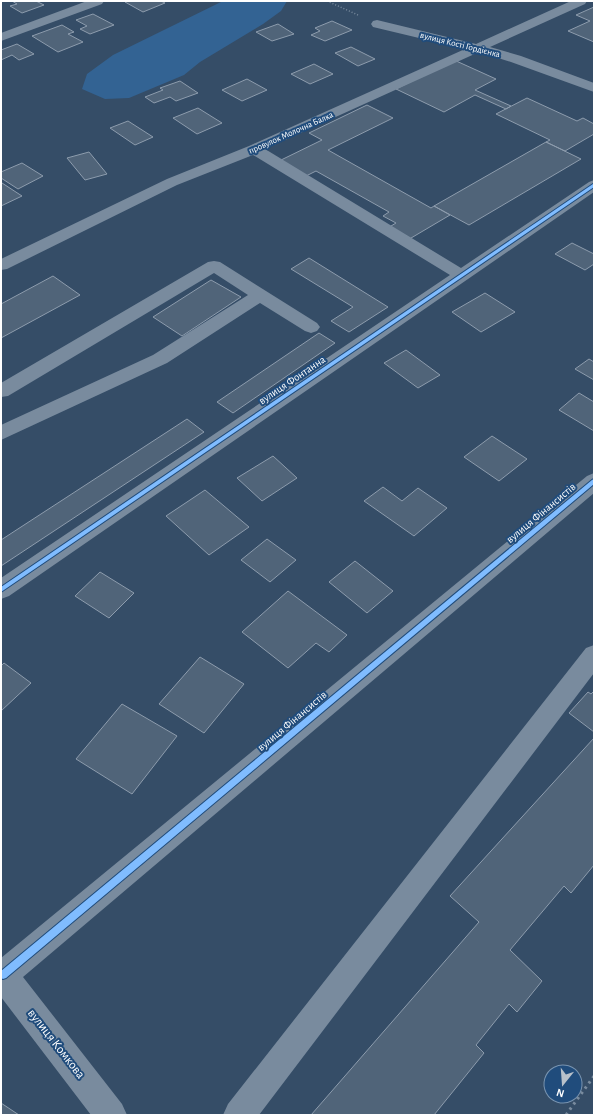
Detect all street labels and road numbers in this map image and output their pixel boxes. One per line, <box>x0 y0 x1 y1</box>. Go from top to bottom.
street label: вулиця Кості Гордієнка <box>419 31 501 59</box>
street label: провулок Молочна Балка <box>247 110 335 156</box>
street label: вулиця Фонтанна <box>257 354 327 406</box>
street label: вулиця Фінансистів <box>504 481 578 545</box>
street label: вулиця Фінансистів <box>255 689 329 753</box>
street label: вулиця Комкова <box>25 1007 87 1081</box>

